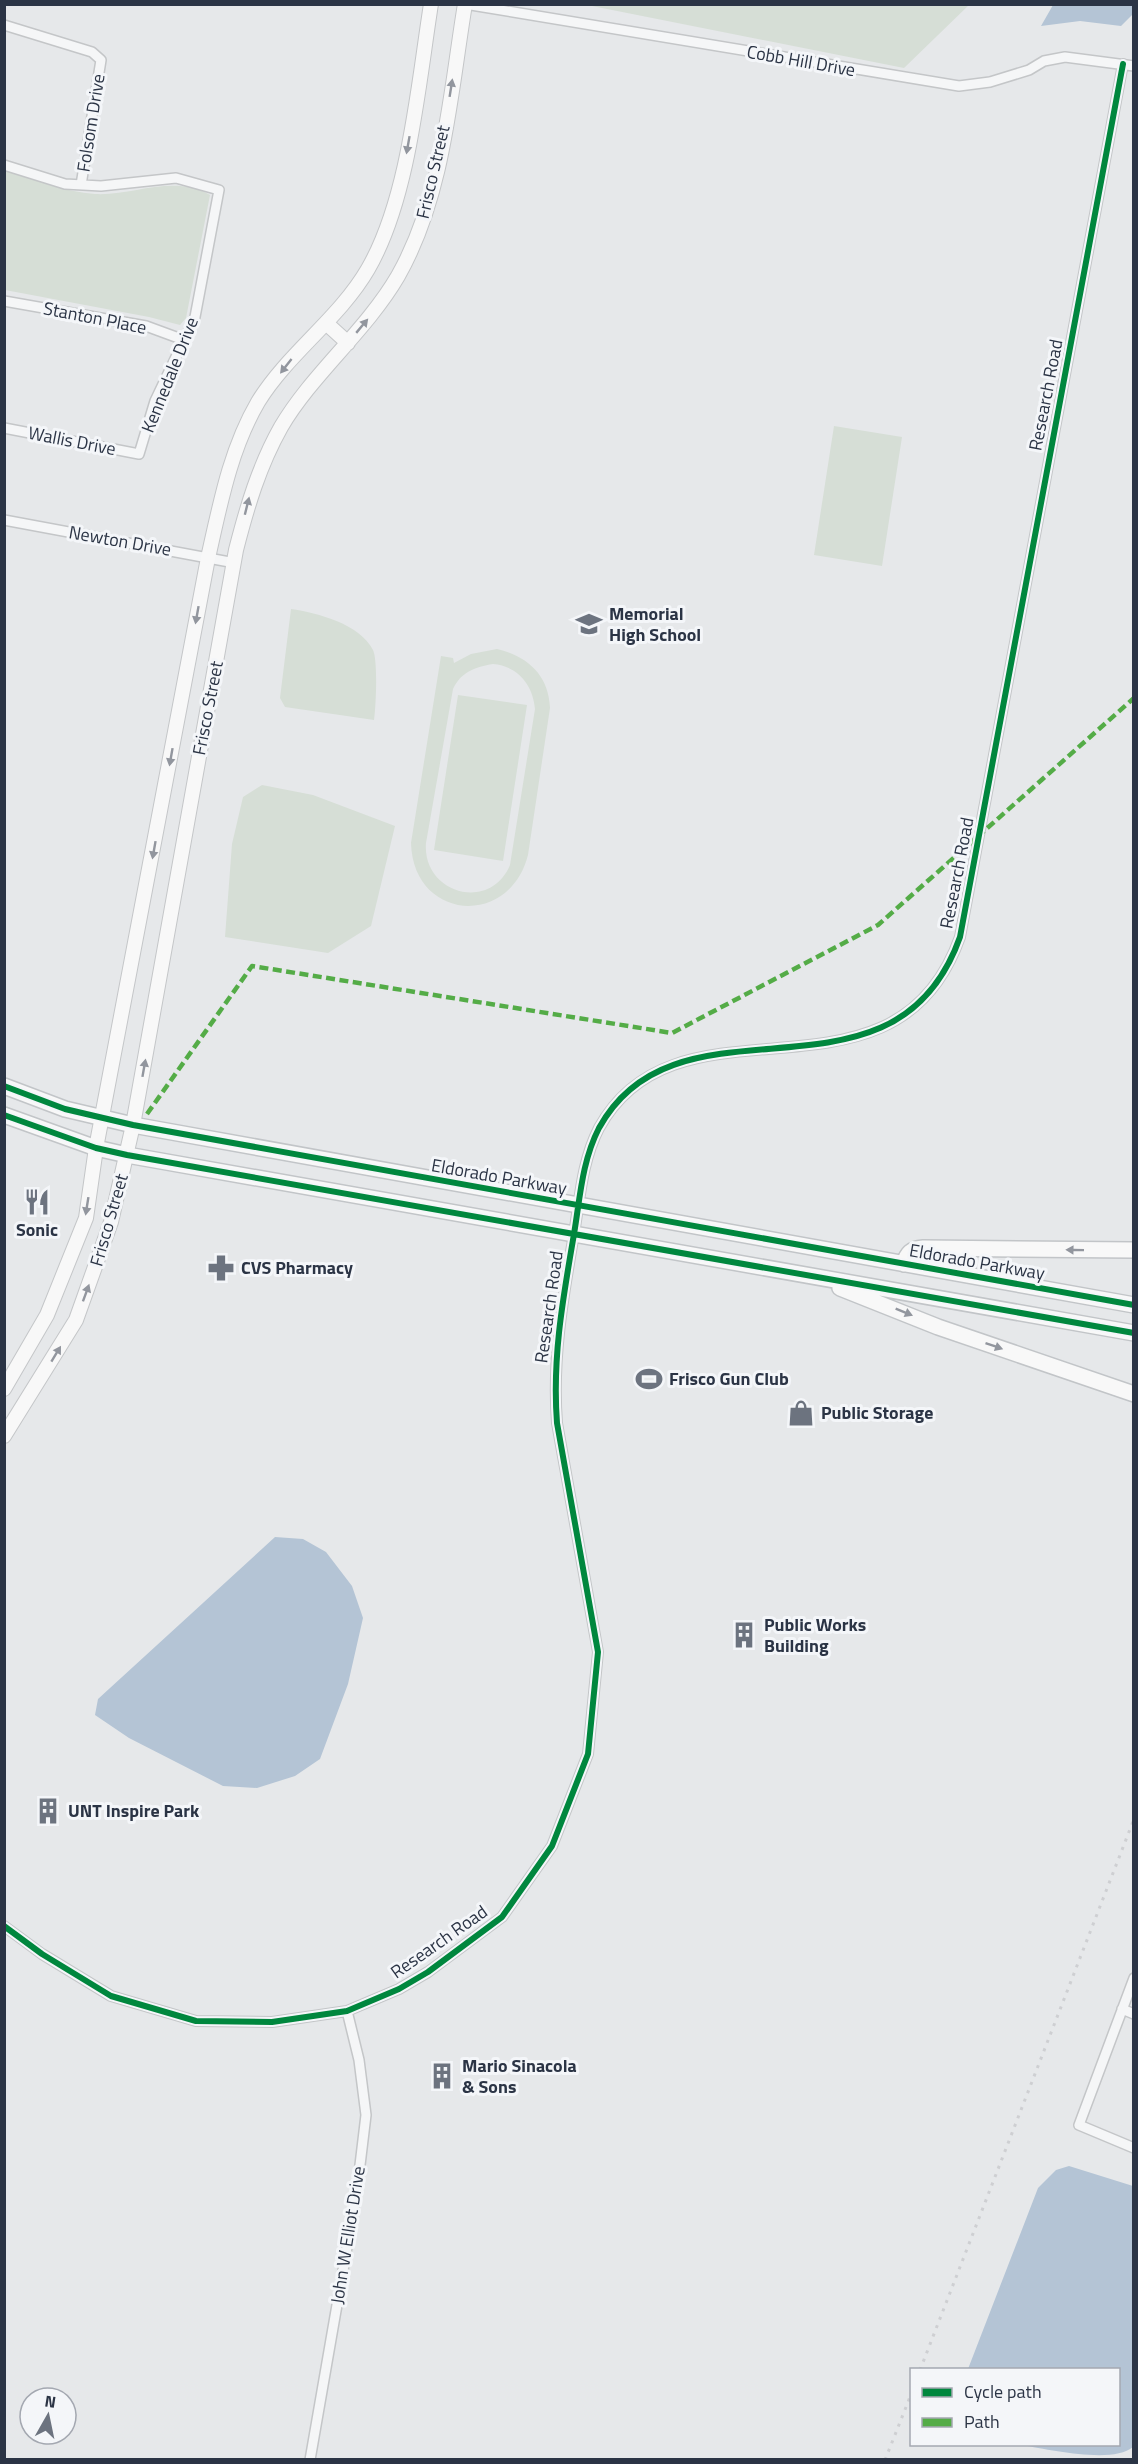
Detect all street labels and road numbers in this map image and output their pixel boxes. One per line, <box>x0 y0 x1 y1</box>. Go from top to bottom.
street label: Cobb Hill Drive <box>745 38 857 83</box>
street label: Folsom Drive <box>69 72 112 174</box>
street label: Frisco Street <box>409 122 457 221</box>
street label: Stanton Place <box>41 294 149 341</box>
street label: Kennedale Drive <box>134 313 205 437</box>
street label: Research Road <box>1021 337 1070 453</box>
street label: Wallis Drive <box>26 419 118 462</box>
street label: Newton Drive <box>67 518 173 563</box>
street label: Frisco Street <box>185 658 230 757</box>
street label: Research Road <box>932 815 981 931</box>
street label: Eldorado Parkway <box>429 1151 569 1202</box>
street label: Frisco Street <box>82 1170 135 1269</box>
street label: Eldorado Parkway <box>907 1236 1047 1287</box>
street label: Research Road <box>527 1249 570 1365</box>
street label: Research Road <box>385 1898 493 1985</box>
street label: John W Elliot Drive <box>323 2164 372 2306</box>

